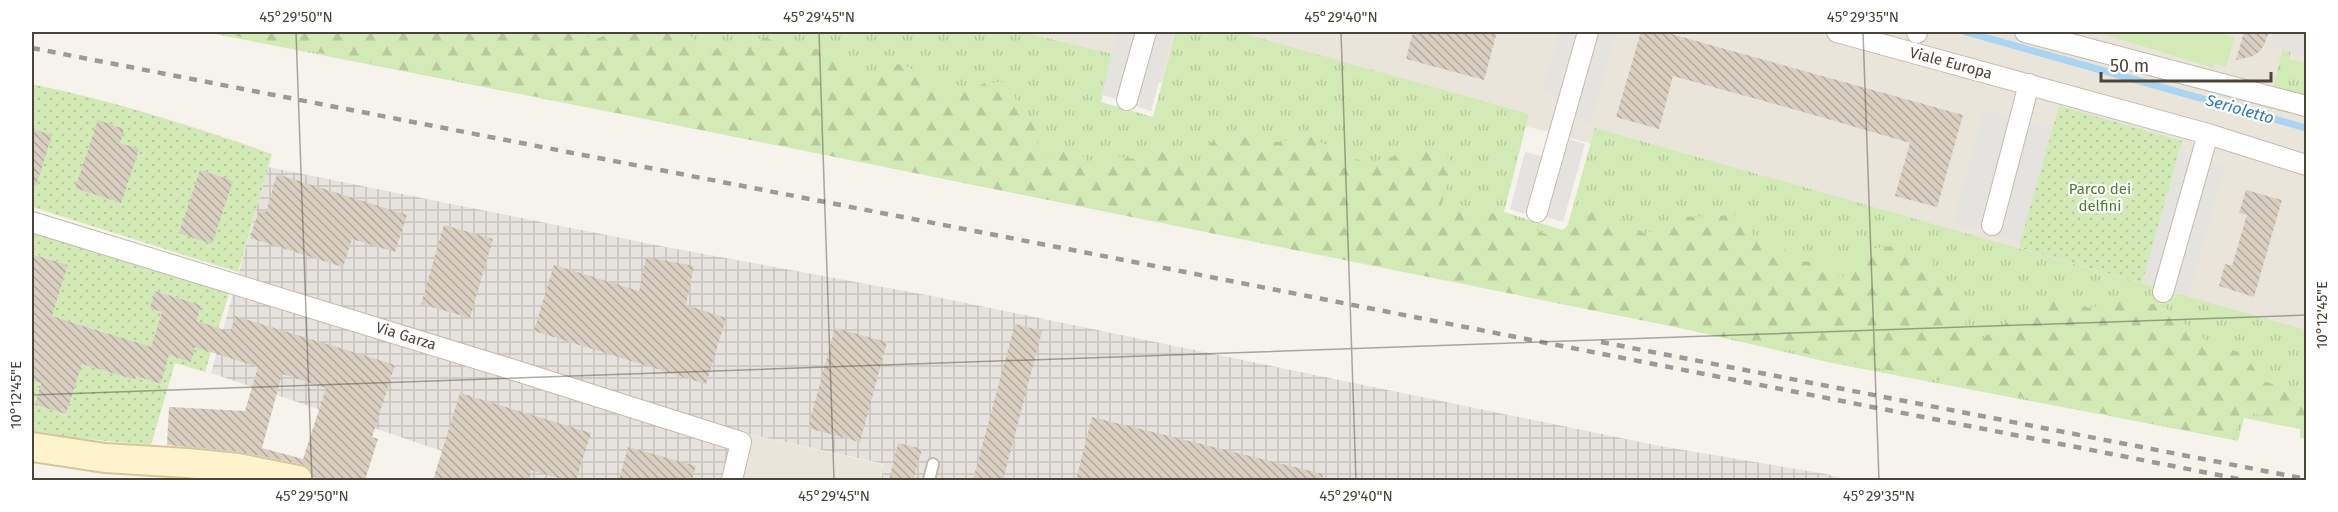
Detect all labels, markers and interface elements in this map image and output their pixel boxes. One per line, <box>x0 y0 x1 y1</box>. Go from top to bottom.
text: 45°29'50"N <box>259 8 333 26</box>
text: 45°29'45"N <box>783 8 855 26</box>
text: 45°29'40"N <box>1304 8 1378 26</box>
text: 45°29'35"N <box>1827 8 1899 26</box>
street label: Viale Europa <box>1908 43 1994 83</box>
scale bar <box>2101 45 2270 83</box>
text: 50 m <box>2110 55 2149 77</box>
water label: Serioletto <box>2203 90 2276 128</box>
park label: Parco dei delfini <box>2069 180 2131 215</box>
text: 10°12'45"E <box>2313 281 2331 349</box>
street label: Via Garza <box>373 318 439 354</box>
text: 10°12'45"E <box>7 361 25 429</box>
text: 45°29'50"N <box>275 487 349 505</box>
text: 45°29'45"N <box>798 487 870 505</box>
text: 45°29'40"N <box>1319 487 1393 505</box>
text: 45°29'35"N <box>1843 487 1915 505</box>

